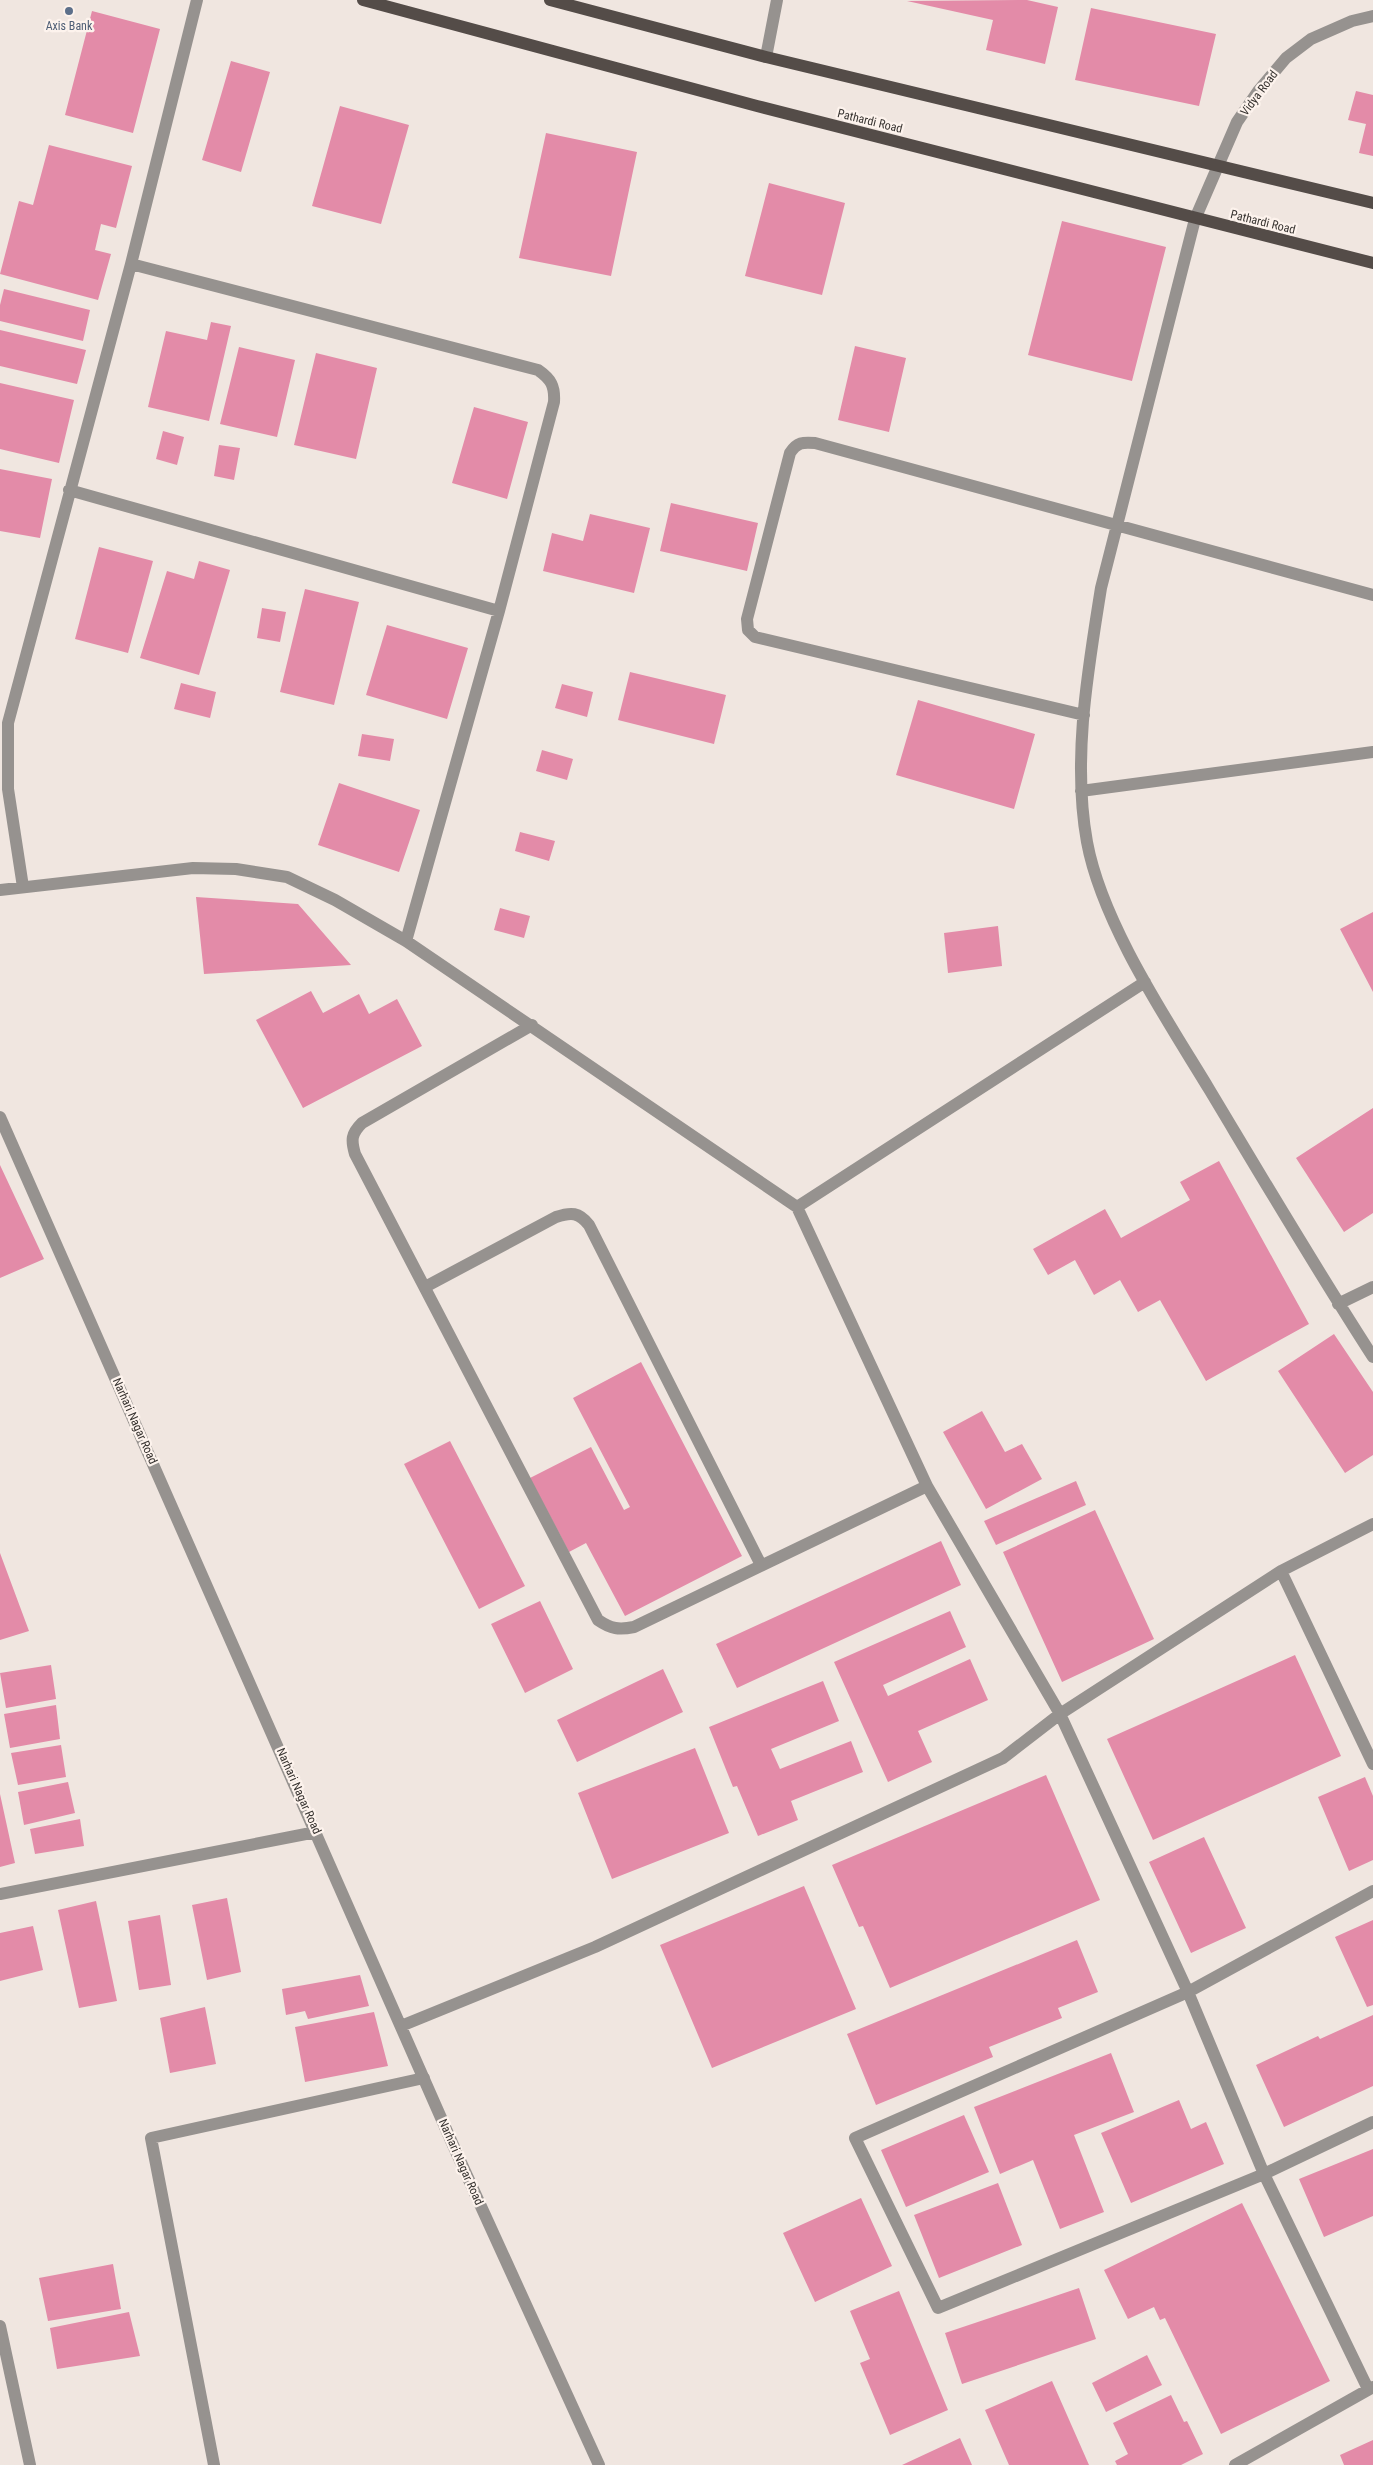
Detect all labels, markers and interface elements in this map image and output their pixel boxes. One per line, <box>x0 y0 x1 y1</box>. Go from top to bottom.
marker: Axis Bank <box>63 5 75 17</box>
place label: Axis Bank <box>46 19 93 33</box>
street label: Vidya Road <box>1237 68 1281 118</box>
street label: Pathardi Road <box>836 106 904 136</box>
street label: Pathardi Road <box>1229 207 1297 237</box>
street label: Narhari Nagar Road <box>110 1376 160 1466</box>
street label: Narhari Nagar Road <box>274 1746 324 1836</box>
street label: Narhari Nagar Road <box>436 2117 486 2207</box>

